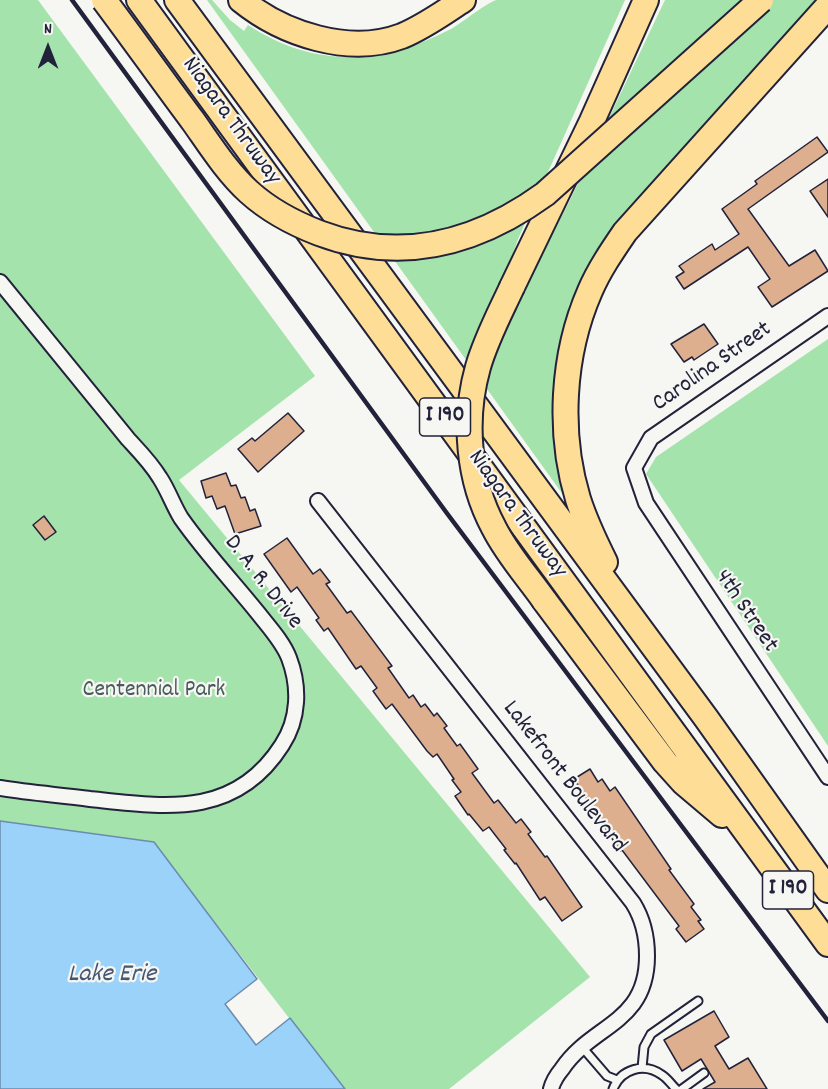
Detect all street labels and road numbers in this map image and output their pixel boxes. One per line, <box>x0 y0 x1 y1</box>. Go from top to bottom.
street label: Niagara Thruway <box>174 52 286 192</box>
street label: Carolina Street <box>648 316 778 420</box>
road number: I 190 <box>420 398 470 436</box>
street label: Niagara Thruway <box>460 445 572 585</box>
street label: D. A. R. Drive <box>216 530 308 636</box>
street label: 4th Street <box>707 565 783 659</box>
street label: Lakefront Boulevard <box>495 696 631 860</box>
road number: I 190 <box>762 871 814 909</box>

